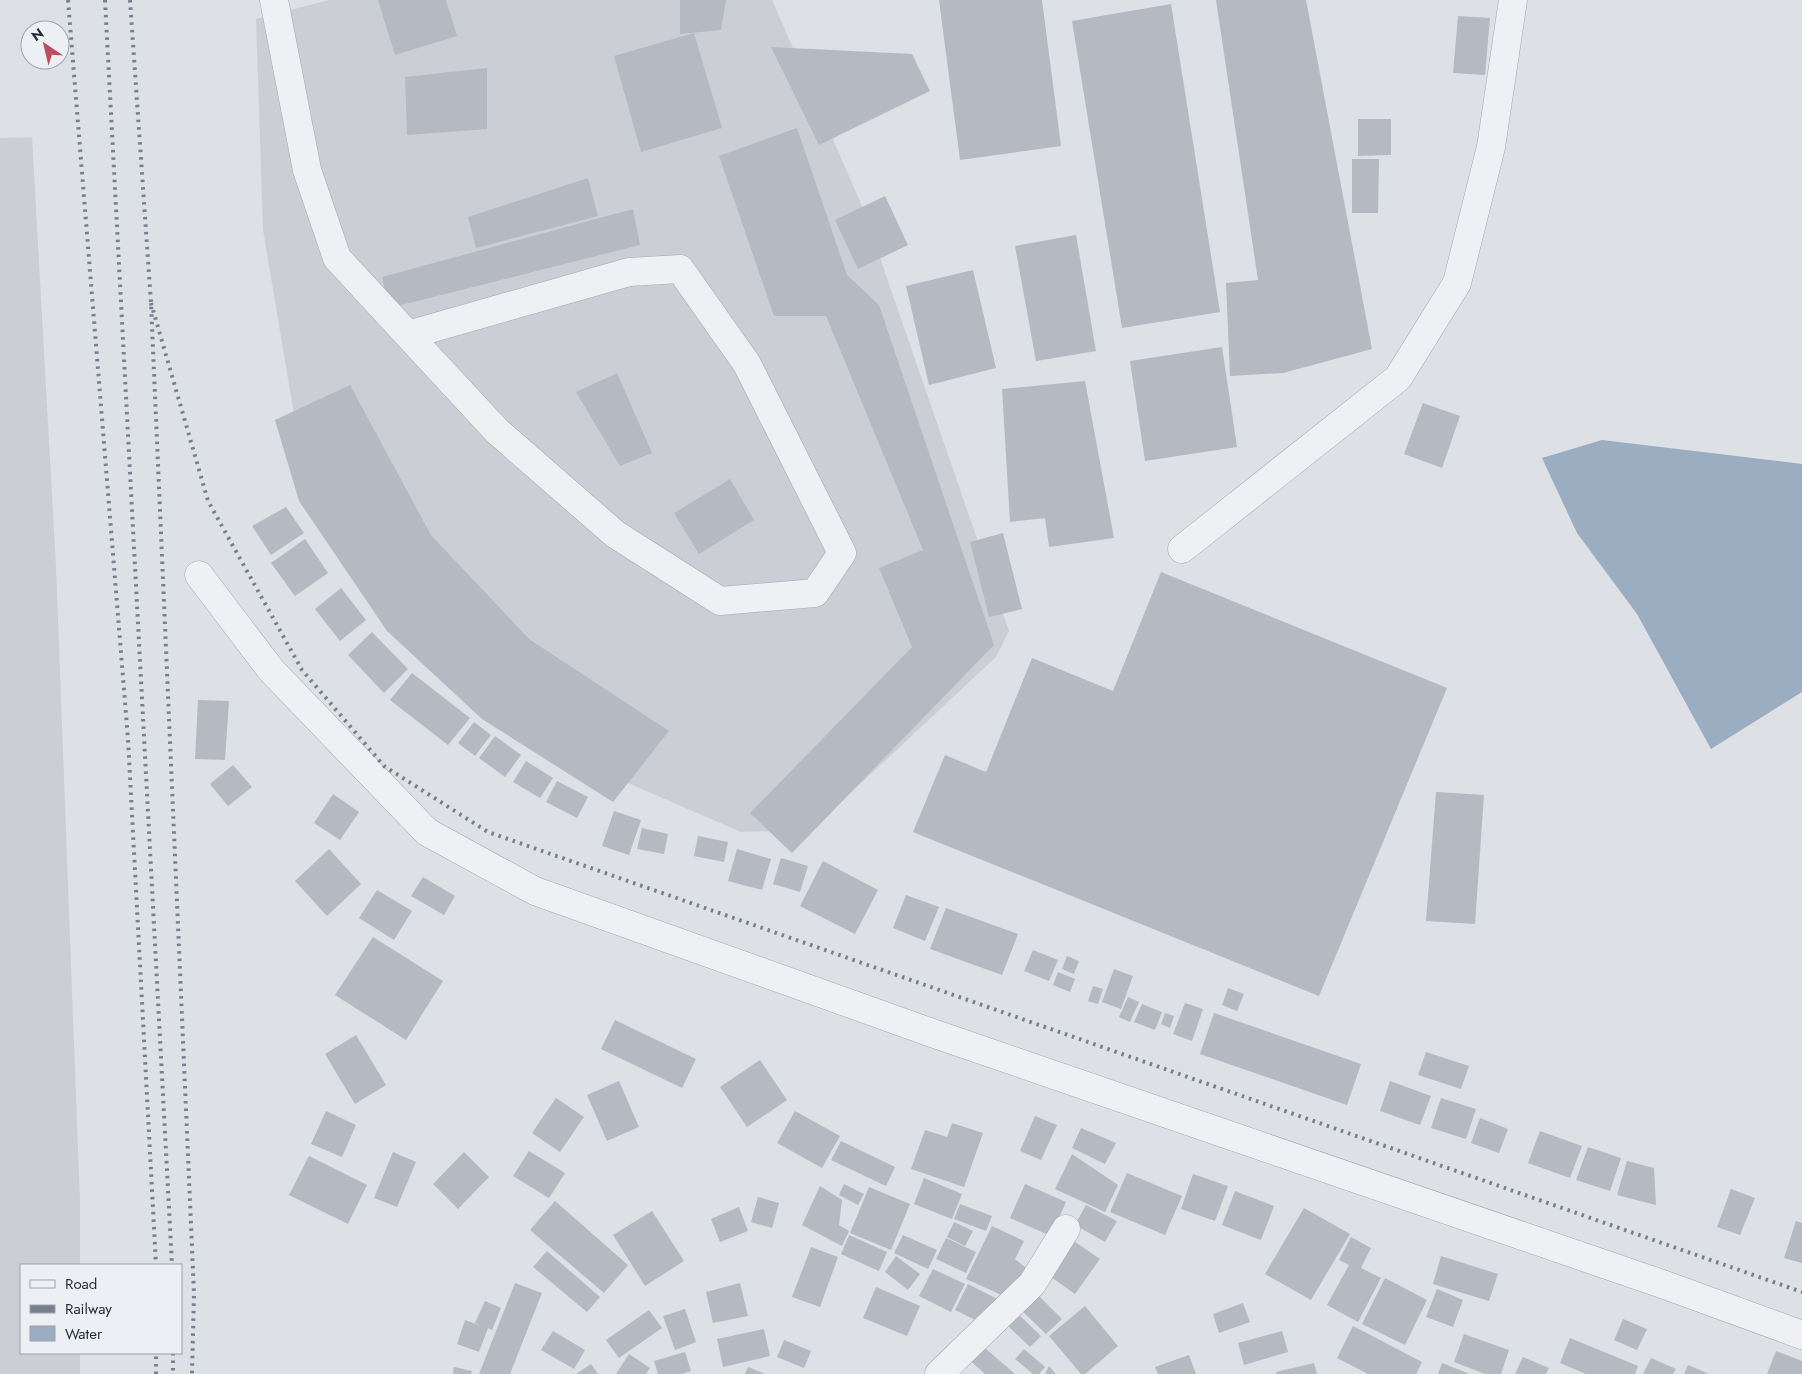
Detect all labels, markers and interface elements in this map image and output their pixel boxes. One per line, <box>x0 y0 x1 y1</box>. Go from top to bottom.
north arrow <box>20 20 70 70</box>
text: N <box>27 23 48 46</box>
legend <box>20 1264 182 1354</box>
text: Road <box>65 1273 97 1295</box>
text: Railway <box>65 1298 112 1320</box>
text: Water <box>65 1323 103 1345</box>

